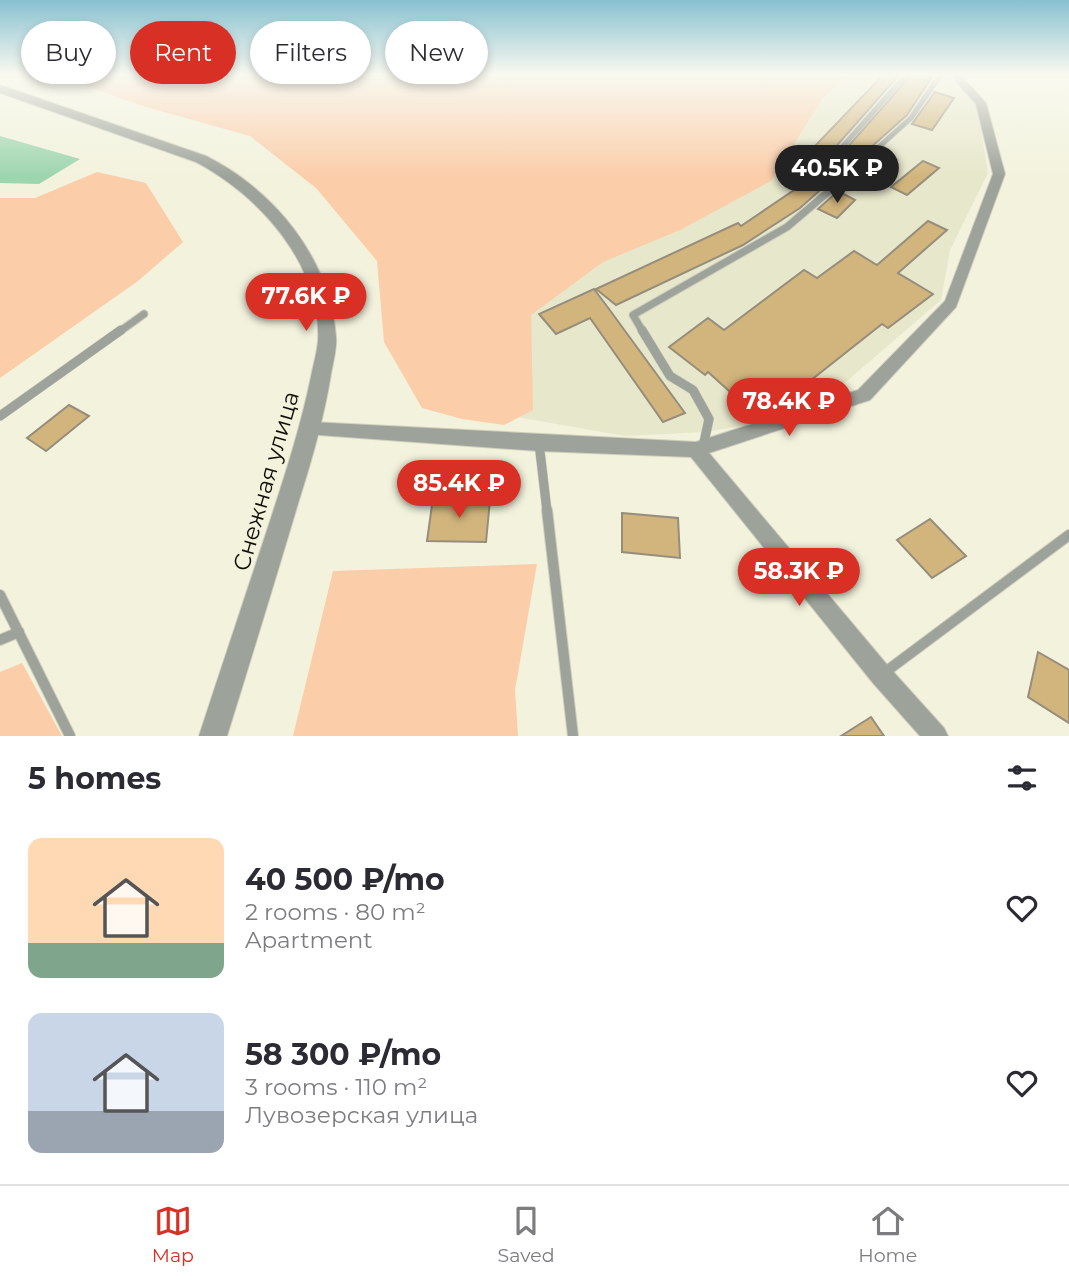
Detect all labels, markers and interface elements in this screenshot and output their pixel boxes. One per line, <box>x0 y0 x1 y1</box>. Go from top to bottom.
chip: Buy <box>21 21 116 84</box>
chip: Rent <box>130 21 236 84</box>
chip: Filters <box>250 21 371 84</box>
chip: New <box>385 21 488 84</box>
pin: 40.5K ₽ <box>772 146 902 205</box>
text: 40.5K ₽ <box>791 154 883 182</box>
pin: 77.6K ₽ <box>241 274 371 333</box>
text: 77.6K ₽ <box>261 282 351 310</box>
pin: 78.4K ₽ <box>724 378 854 438</box>
text: 78.4K ₽ <box>743 387 835 415</box>
street label: Снежная улица <box>227 388 305 574</box>
pin: 85.4K ₽ <box>394 461 524 520</box>
text: 85.4K ₽ <box>413 469 505 497</box>
pin: 58.3K ₽ <box>734 548 864 608</box>
text: 58.3K ₽ <box>754 557 844 585</box>
icon: filters <box>1003 759 1041 797</box>
text: 5 homes <box>28 760 161 797</box>
text: 40 500 ₽/mo <box>245 861 445 898</box>
icon: home <box>84 866 168 950</box>
icon: heart <box>1003 889 1041 927</box>
text: 2 rooms · 80 m² <box>245 898 426 926</box>
text: Apartment <box>245 926 373 954</box>
text: 58 300 ₽/mo <box>245 1036 441 1073</box>
icon: home <box>84 1041 168 1125</box>
icon: heart <box>1003 1064 1041 1102</box>
text: 3 rooms · 110 m² <box>245 1073 427 1101</box>
text: Лувозерская улица <box>245 1101 478 1129</box>
tab: Map <box>152 1202 194 1267</box>
tab: Saved <box>498 1202 555 1267</box>
tab: Home <box>858 1202 917 1267</box>

